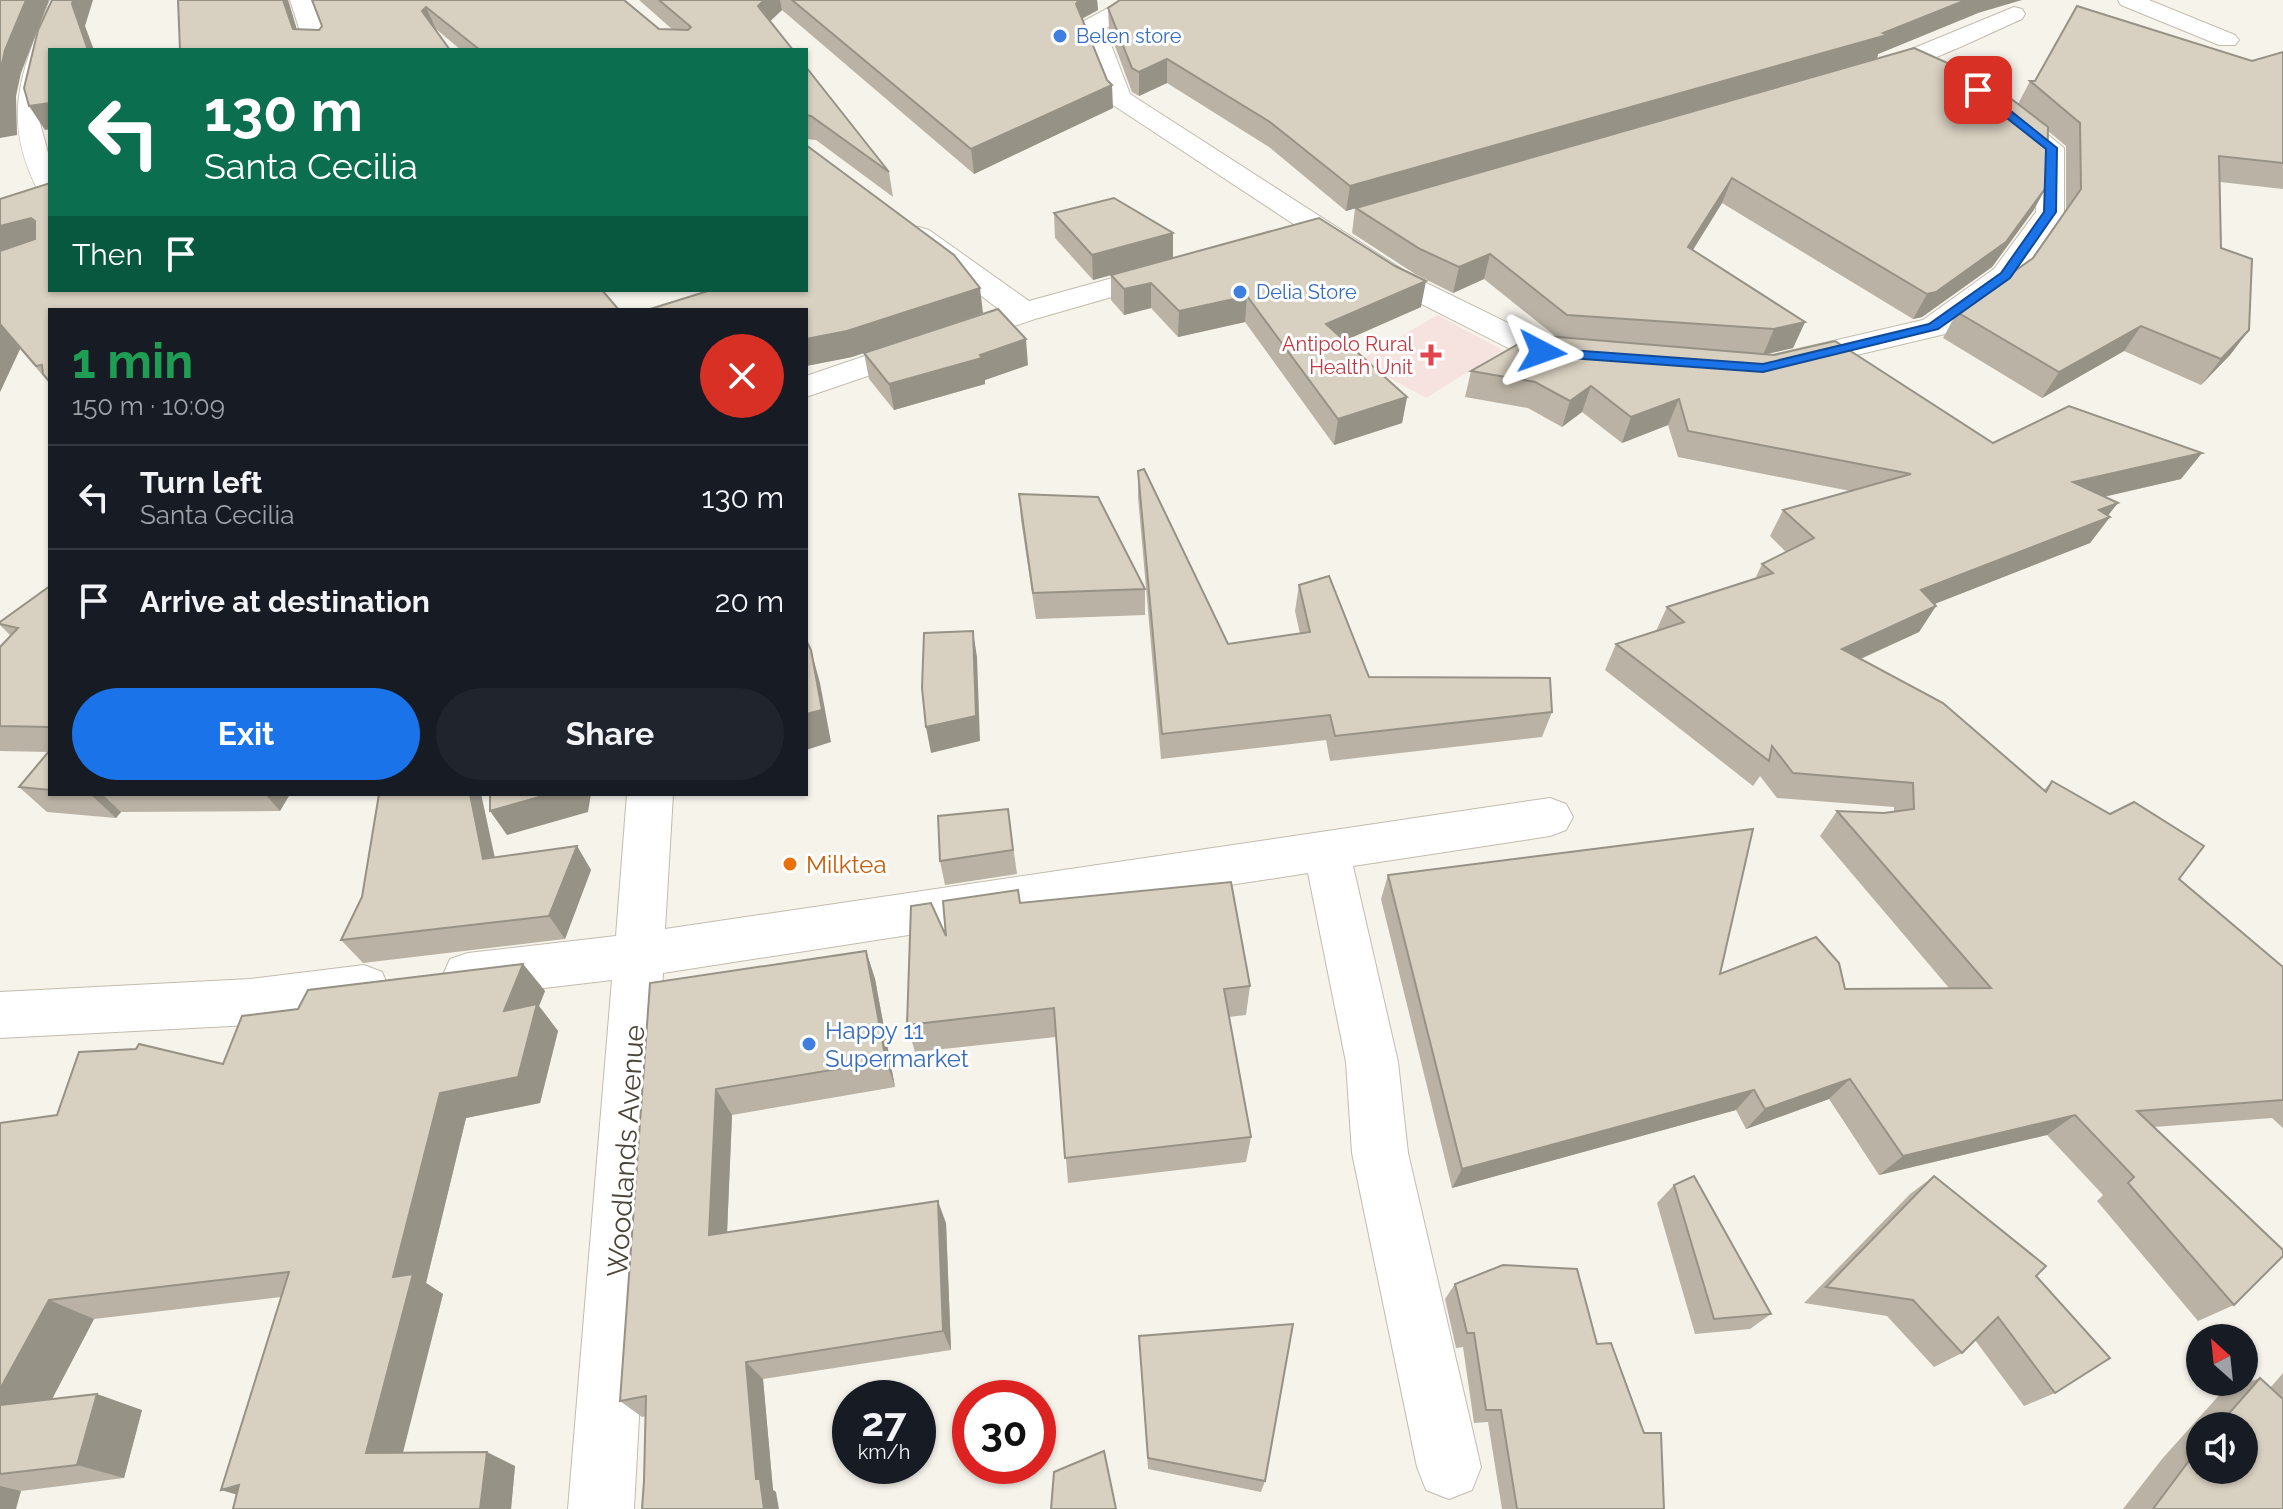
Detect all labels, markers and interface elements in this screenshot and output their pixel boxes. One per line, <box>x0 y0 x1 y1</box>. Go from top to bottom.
place label: Belen store <box>1076 24 1182 48</box>
marker: Belen store <box>1051 27 1069 45</box>
pin <box>1944 56 2012 124</box>
icon: arrive <box>1956 68 2000 112</box>
text: 130 m <box>204 78 363 144</box>
icon: left <box>72 80 176 184</box>
text: Santa Cecilia <box>204 145 418 187</box>
icon: arrive <box>159 232 203 276</box>
text: Then <box>72 237 143 272</box>
place label: Delia Store <box>1256 280 1357 304</box>
marker: Delia Store <box>1231 283 1249 301</box>
position arrow <box>1500 310 1584 394</box>
place label: Antipolo Rural Health Unit <box>1282 332 1414 379</box>
text: 1 min <box>72 333 193 389</box>
button: close <box>700 334 784 418</box>
marker: Antipolo Rural Health Unit <box>1420 344 1442 366</box>
text: 150 m · 10:09 <box>72 391 225 421</box>
text: Turn left <box>140 465 262 500</box>
icon: left <box>72 475 116 519</box>
text: 130 m <box>702 480 784 515</box>
text: Santa Cecilia <box>140 500 294 530</box>
icon: arrive <box>72 579 116 623</box>
text: Arrive at destination <box>140 584 430 619</box>
text: 20 m <box>715 584 784 619</box>
button: Exit <box>72 688 420 780</box>
button: Share <box>436 688 784 780</box>
place label: Milktea <box>806 850 887 879</box>
marker: Milktea <box>781 855 799 873</box>
place label: Happy 11 Supermarket <box>825 1016 969 1073</box>
street label: Woodlands Avenue <box>601 1024 651 1278</box>
marker: Happy 11 Supermarket <box>800 1035 818 1053</box>
north arrow <box>2186 1324 2258 1396</box>
map controls <box>2186 1324 2258 1484</box>
speed limit sign: 30 <box>952 1380 1056 1484</box>
text: 27 <box>861 1398 906 1445</box>
button: sound <box>2186 1412 2258 1484</box>
text: km/h <box>858 1440 910 1464</box>

